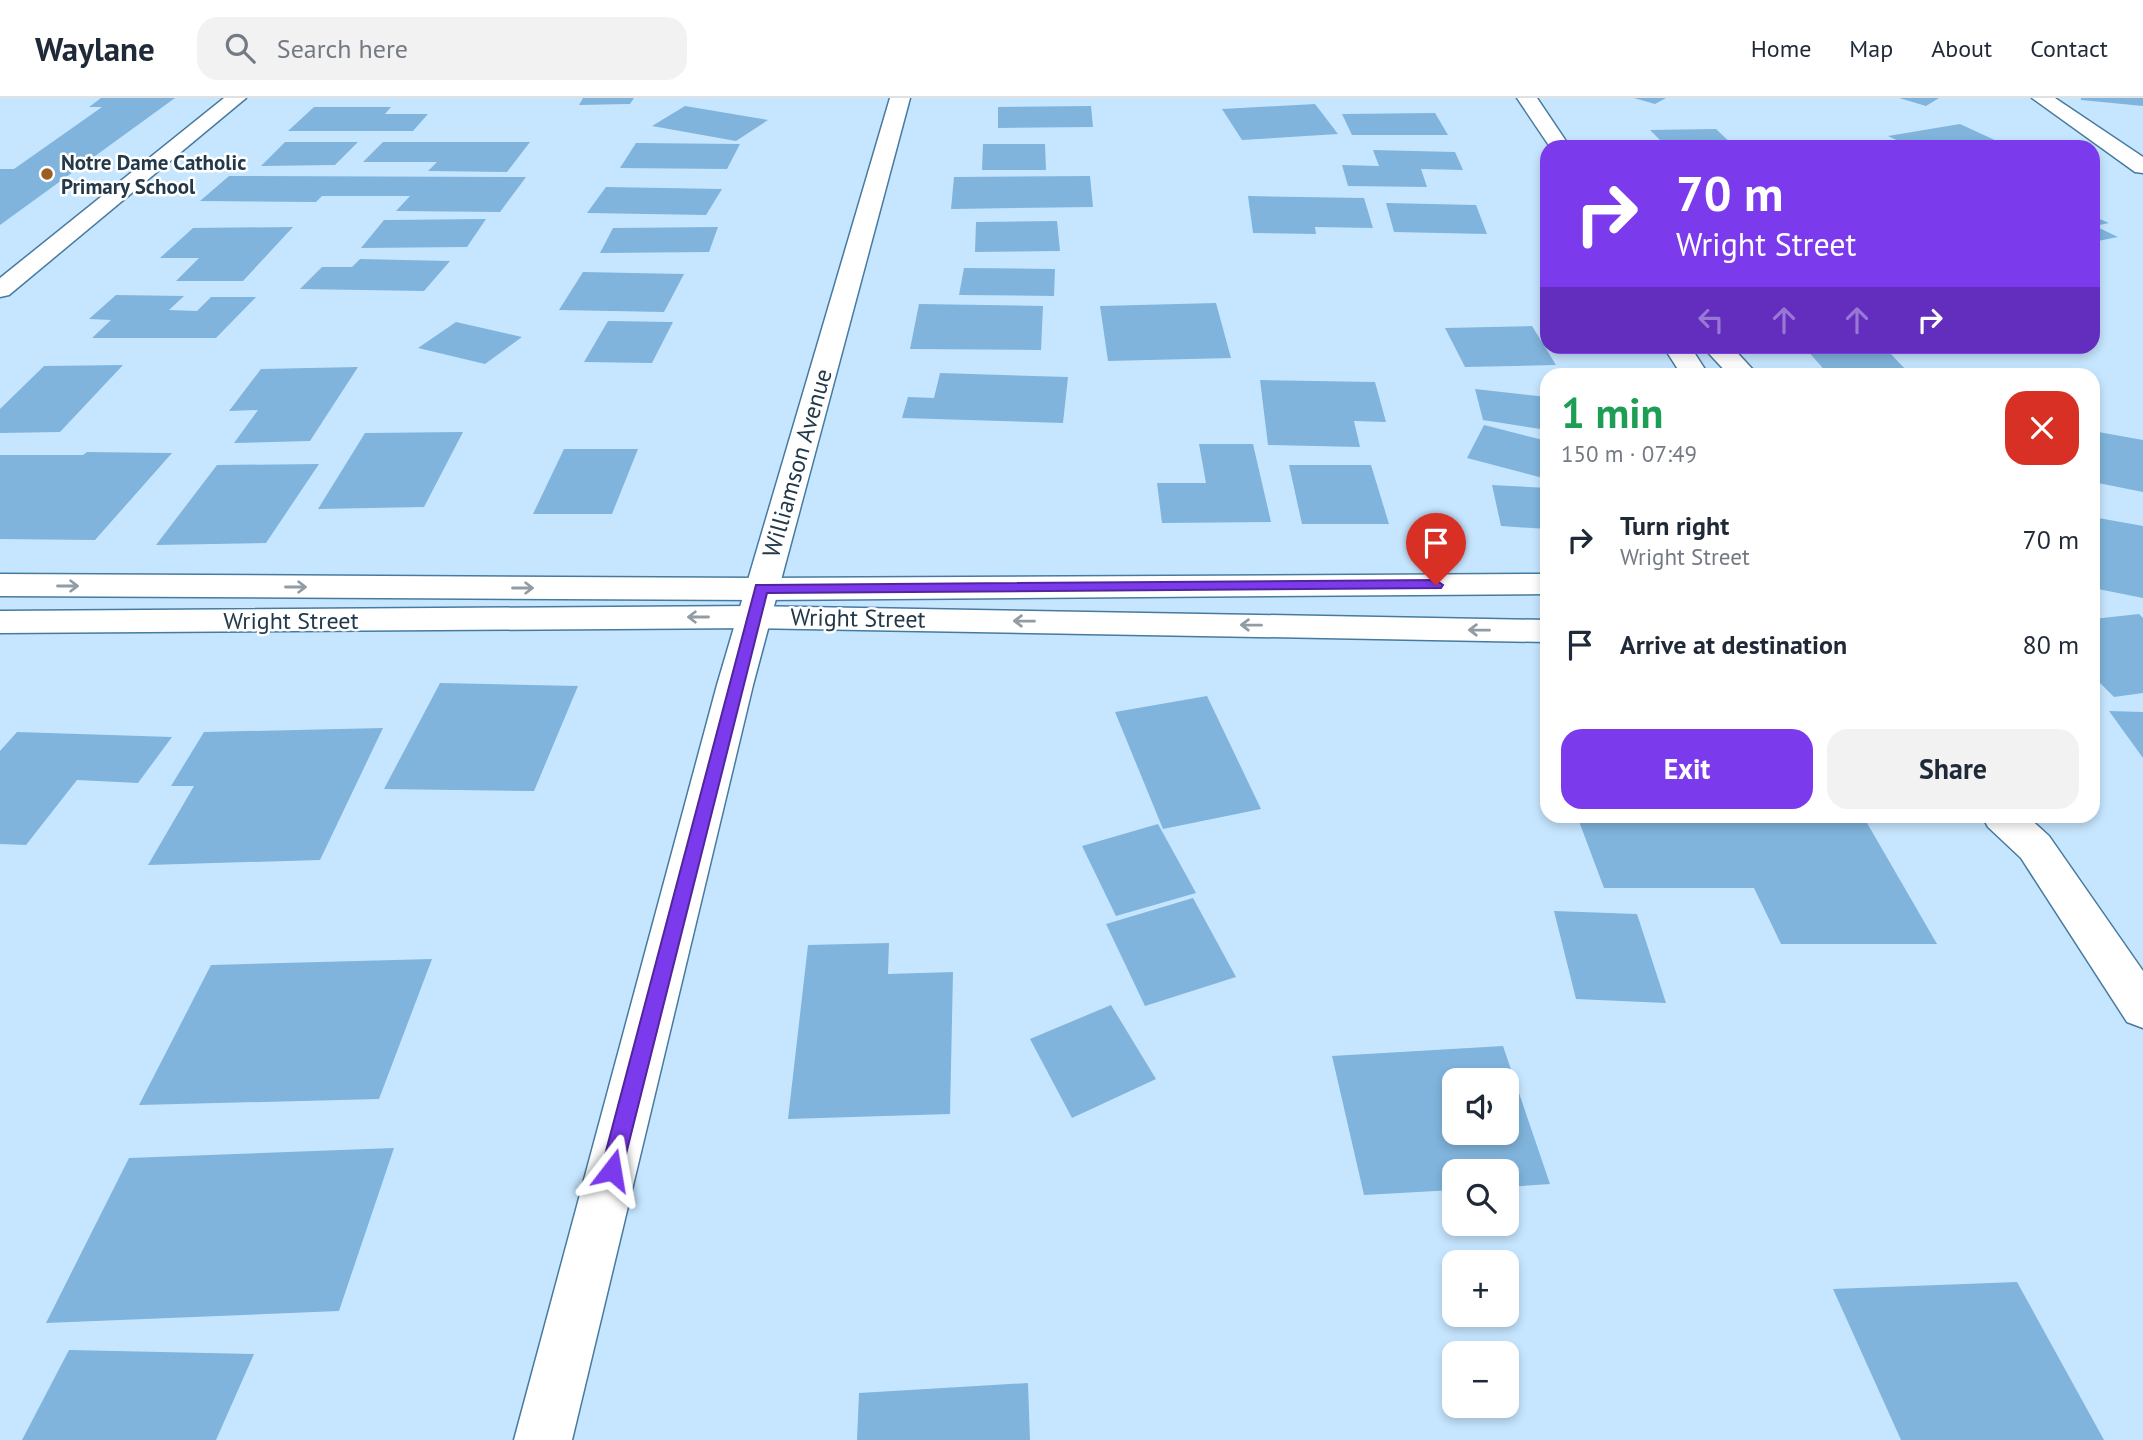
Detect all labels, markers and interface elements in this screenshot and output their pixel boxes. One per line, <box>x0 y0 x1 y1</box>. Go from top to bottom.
search box <box>197 17 687 80</box>
text: Waylane <box>35 27 155 70</box>
icon: search <box>221 29 259 67</box>
text: Search here <box>277 32 408 65</box>
text: Home <box>1751 33 1811 64</box>
text: Map <box>1849 33 1893 64</box>
text: About <box>1931 33 1992 64</box>
text: Contact <box>2030 33 2108 64</box>
place label: Notre Dame Catholic Primary School <box>61 149 246 200</box>
text: 70 m <box>1676 161 1783 225</box>
marker: Notre Dame Catholic Primary School <box>39 166 55 182</box>
icon: right <box>1561 168 1652 259</box>
text: Wright Street <box>1676 223 1856 265</box>
icon: left <box>1692 301 1730 339</box>
icon: ahead <box>1765 301 1803 339</box>
icon: ahead <box>1838 301 1876 339</box>
icon: right <box>1911 301 1949 339</box>
street label: Williamson Avenue <box>755 365 839 561</box>
text: 1 min <box>1561 385 1663 440</box>
button: close <box>2005 391 2079 465</box>
text: 150 m · 07:49 <box>1561 439 1697 468</box>
text: Turn right <box>1620 509 1729 542</box>
pin <box>1406 513 1466 585</box>
icon: right <box>1561 521 1599 559</box>
text: 70 m <box>2023 523 2079 556</box>
icon: arrive <box>1417 524 1455 562</box>
text: Wright Street <box>1620 542 1750 571</box>
one-way arrow <box>56 579 79 592</box>
one-way arrow <box>284 580 307 593</box>
one-way arrow <box>511 581 534 594</box>
street label: Wright Street <box>790 601 926 635</box>
street label: Wright Street <box>223 605 359 636</box>
one-way arrow <box>687 610 710 624</box>
one-way arrow <box>1013 614 1036 628</box>
one-way arrow <box>1240 619 1263 632</box>
one-way arrow <box>1468 623 1491 636</box>
icon: arrive <box>1561 626 1599 664</box>
text: Arrive at destination <box>1620 628 1847 661</box>
text: 80 m <box>2023 628 2079 661</box>
button: Exit <box>1561 729 1813 809</box>
button: Share <box>1827 729 2079 809</box>
map controls <box>1442 1068 1519 1418</box>
button: sound <box>1442 1068 1519 1145</box>
position arrow <box>575 1133 649 1207</box>
button: search <box>1442 1159 1519 1236</box>
button: + <box>1442 1250 1519 1327</box>
button: − <box>1442 1341 1519 1418</box>

